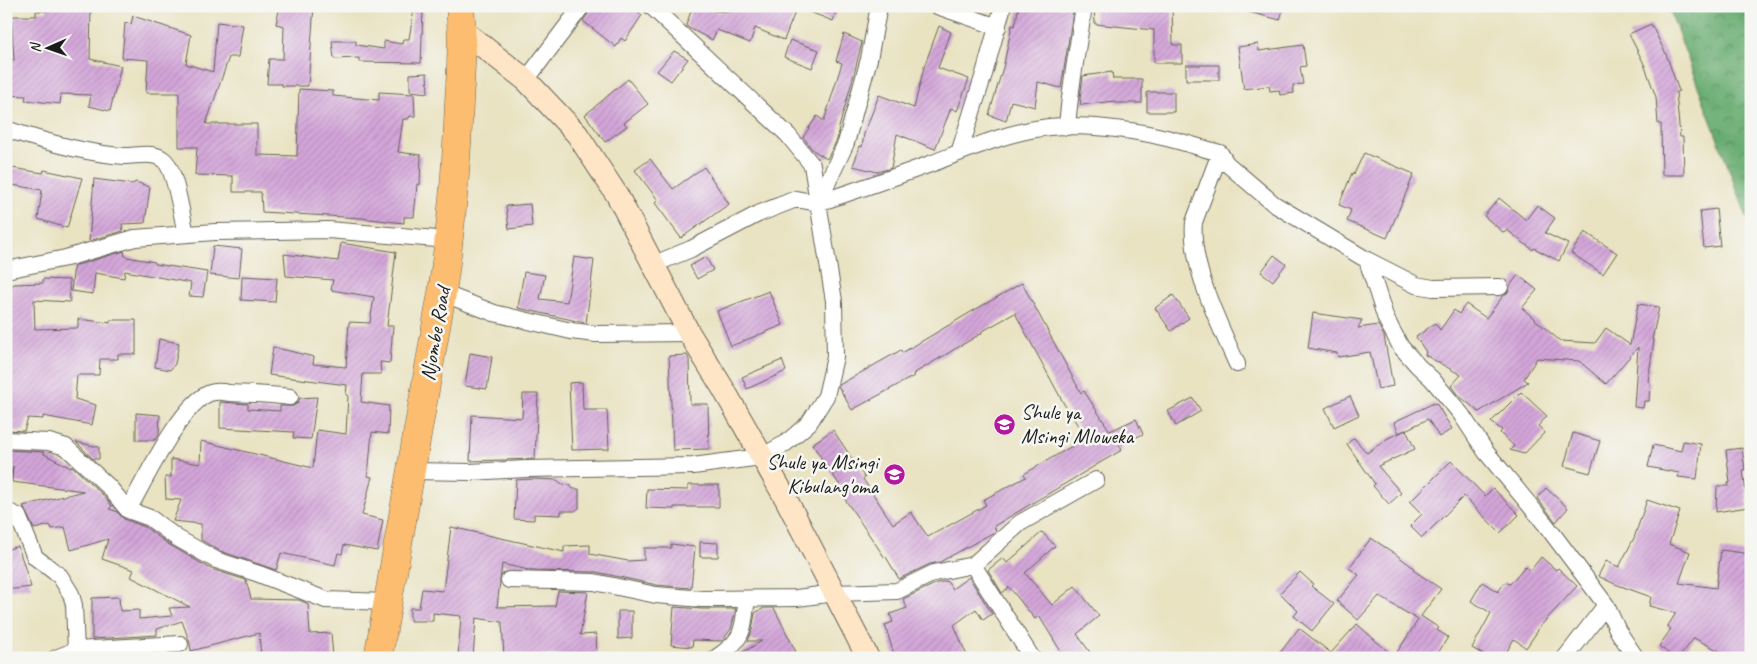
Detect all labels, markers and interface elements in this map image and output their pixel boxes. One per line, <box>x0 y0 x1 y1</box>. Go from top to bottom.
north arrow <box>22 22 72 72</box>
text: N <box>27 41 44 53</box>
street label: Njombe Road <box>414 282 457 383</box>
place label: Shule ya Msingi Mloweka <box>1021 399 1135 449</box>
school or university icon: Shule ya Msingi Mloweka <box>993 412 1017 436</box>
place label: Shule ya Msingi Kibulang'oma <box>767 449 881 499</box>
school or university icon: Shule ya Msingi Kibulang'oma <box>882 462 906 486</box>

